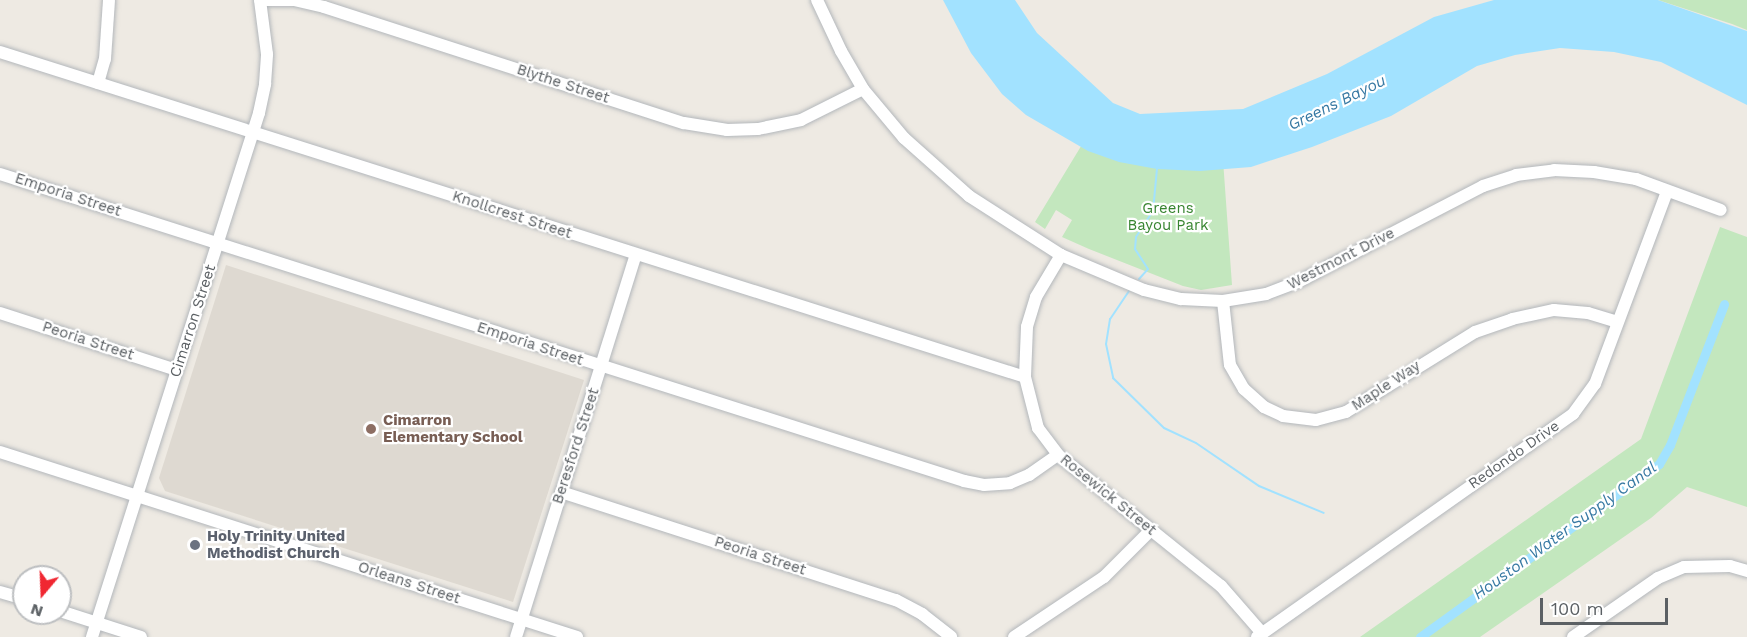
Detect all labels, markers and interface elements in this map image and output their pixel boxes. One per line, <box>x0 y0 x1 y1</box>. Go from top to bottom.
street label: Blythe Street <box>514 61 612 107</box>
water label: Greens Bayou <box>1285 71 1389 135</box>
street label: Emporia Street <box>12 169 124 221</box>
street label: Knollcrest Street <box>450 187 574 243</box>
park label: Greens Bayou Park <box>1127 199 1209 234</box>
street label: Westmont Drive <box>1284 224 1398 294</box>
street label: Cimarron Street <box>166 262 220 380</box>
street label: Peoria Street <box>40 318 136 364</box>
street label: Emporia Street <box>474 318 586 370</box>
street label: Maple Way <box>1348 357 1424 415</box>
street label: Beresford Street <box>549 386 603 506</box>
place label: Cimarron Elementary School <box>383 411 523 446</box>
street label: Redondo Drive <box>1465 417 1563 493</box>
marker: Cimarron Elementary School <box>364 422 378 436</box>
street label: Rosewick Street <box>1056 451 1160 539</box>
water label: Houston Water Supply Canal <box>1469 458 1661 604</box>
place label: Holy Trinity United Methodist Church <box>207 527 346 562</box>
street label: Peoria Street <box>712 533 808 579</box>
marker: Holy Trinity United Methodist Church <box>188 538 202 552</box>
street label: Orleans Street <box>356 558 462 608</box>
north arrow <box>12 565 72 625</box>
scale bar <box>1543 586 1670 624</box>
text: 100 m <box>1551 598 1604 619</box>
text: N <box>28 600 45 622</box>

